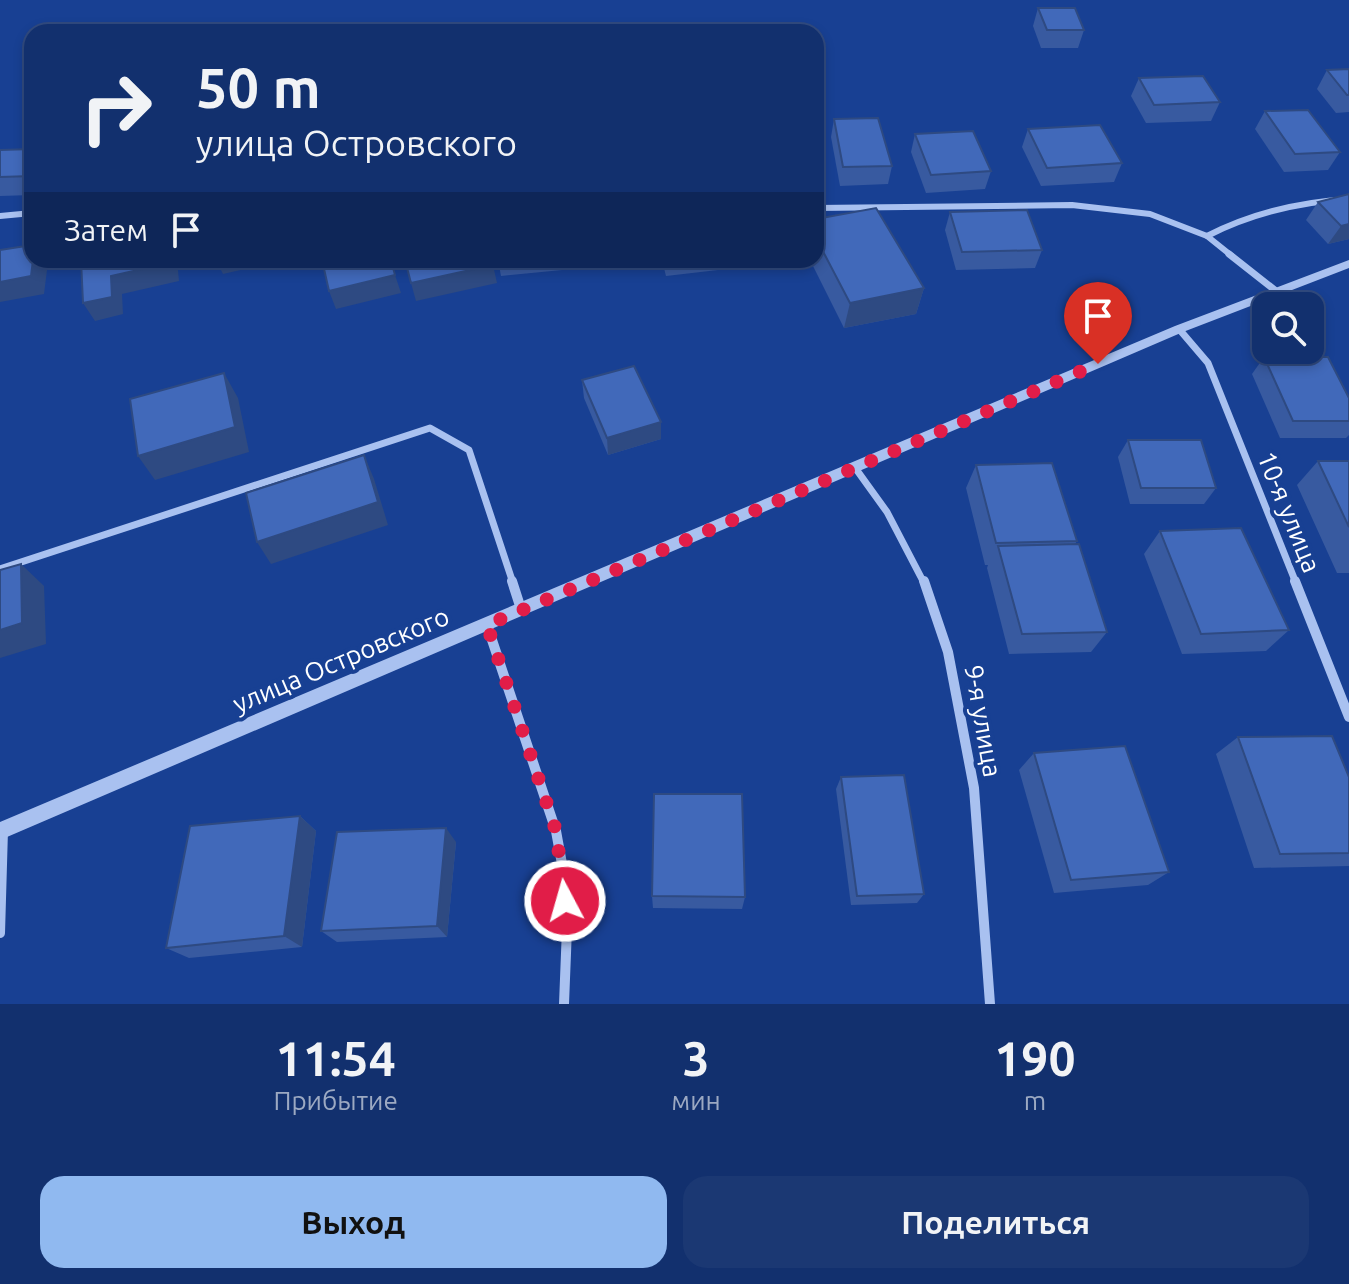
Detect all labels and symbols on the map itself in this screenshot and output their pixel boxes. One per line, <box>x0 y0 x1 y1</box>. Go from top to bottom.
pin <box>1064 282 1132 364</box>
street label: 10-я улица <box>1252 447 1327 577</box>
street label: улица Островского <box>228 601 453 718</box>
street label: 9-я улица <box>959 663 1008 779</box>
position arrow <box>523 859 607 943</box>

